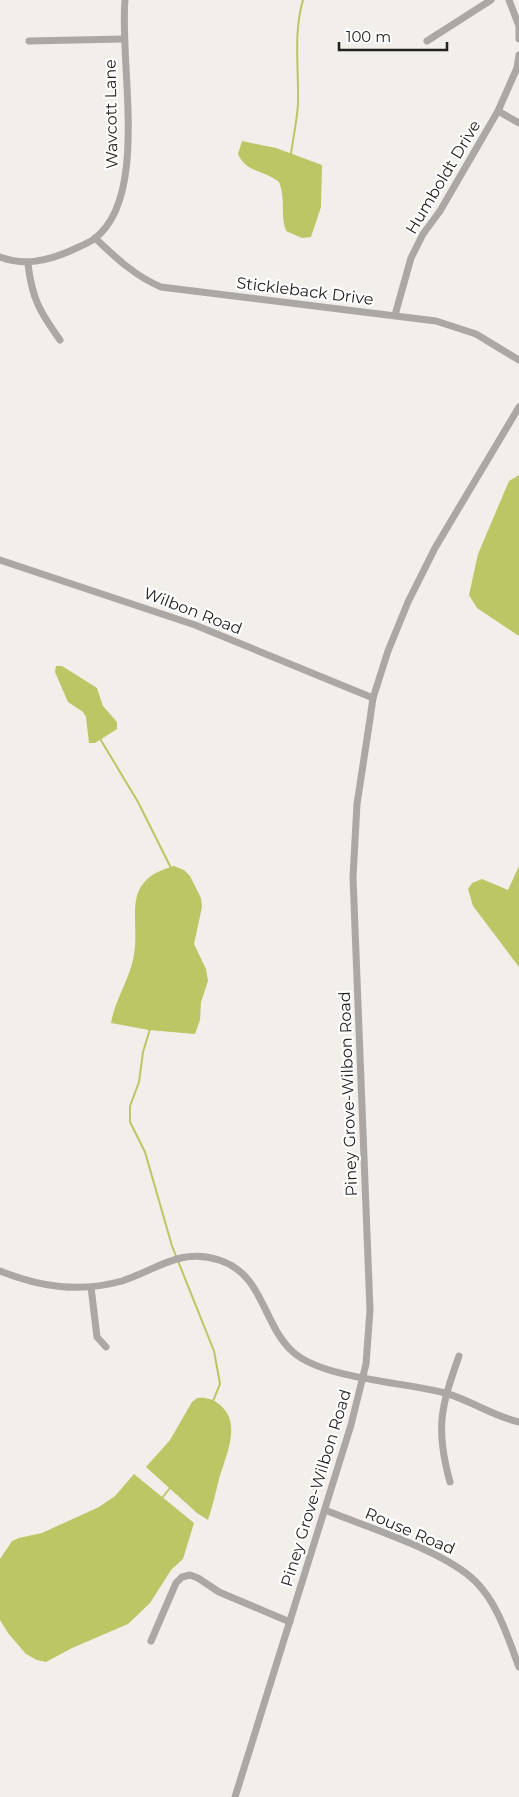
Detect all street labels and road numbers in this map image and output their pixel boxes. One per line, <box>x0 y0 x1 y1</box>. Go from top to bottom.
street label: Wavcott Lane <box>101 59 121 169</box>
street label: Humboldt Drive <box>402 117 484 237</box>
street label: Stickleback Drive <box>235 273 375 309</box>
street label: Wilbon Road <box>141 584 245 638</box>
street label: Piney Grove-Wilbon Road <box>335 991 361 1197</box>
street label: Piney Grove-Wilbon Road <box>277 1387 355 1589</box>
street label: Rouse Road <box>362 1504 458 1558</box>

